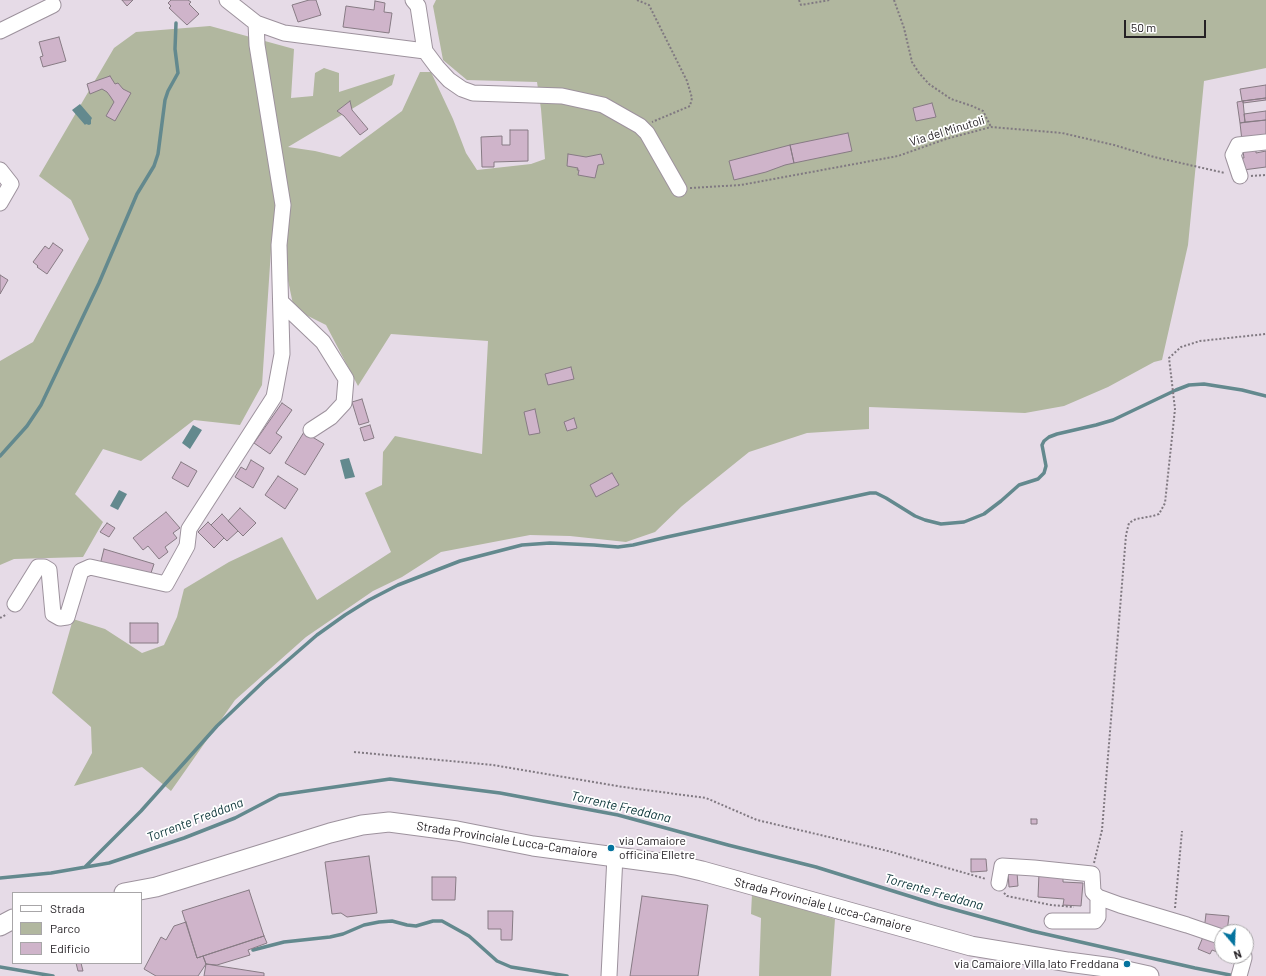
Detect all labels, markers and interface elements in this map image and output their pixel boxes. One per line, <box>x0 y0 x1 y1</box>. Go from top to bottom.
scale bar <box>1126 12 1208 38</box>
text: 50 m <box>1131 20 1156 34</box>
street label: Via del Minutoli <box>908 113 986 149</box>
water label: Torrente Freddana <box>570 788 672 826</box>
water label: Torrente Freddana <box>145 794 245 846</box>
street label: Strada Provinciale Lucca-Camaiore <box>415 819 599 861</box>
place label: via Camaiore officina Elletre <box>619 834 695 862</box>
marker: via Camaiore officina Elletre <box>606 843 616 853</box>
water label: Torrente Freddana <box>883 870 985 914</box>
street label: Strada Provinciale Lucca-Camaiore <box>733 874 913 936</box>
legend <box>12 892 142 964</box>
text: Strada <box>50 901 85 915</box>
text: Parco <box>50 921 80 935</box>
north arrow <box>1214 924 1254 964</box>
text: Edificio <box>50 941 90 955</box>
text: N <box>1232 948 1243 962</box>
place label: via Camaiore Villa lato Freddana <box>954 957 1119 971</box>
marker: via Camaiore Villa lato Freddana <box>1122 959 1132 969</box>

